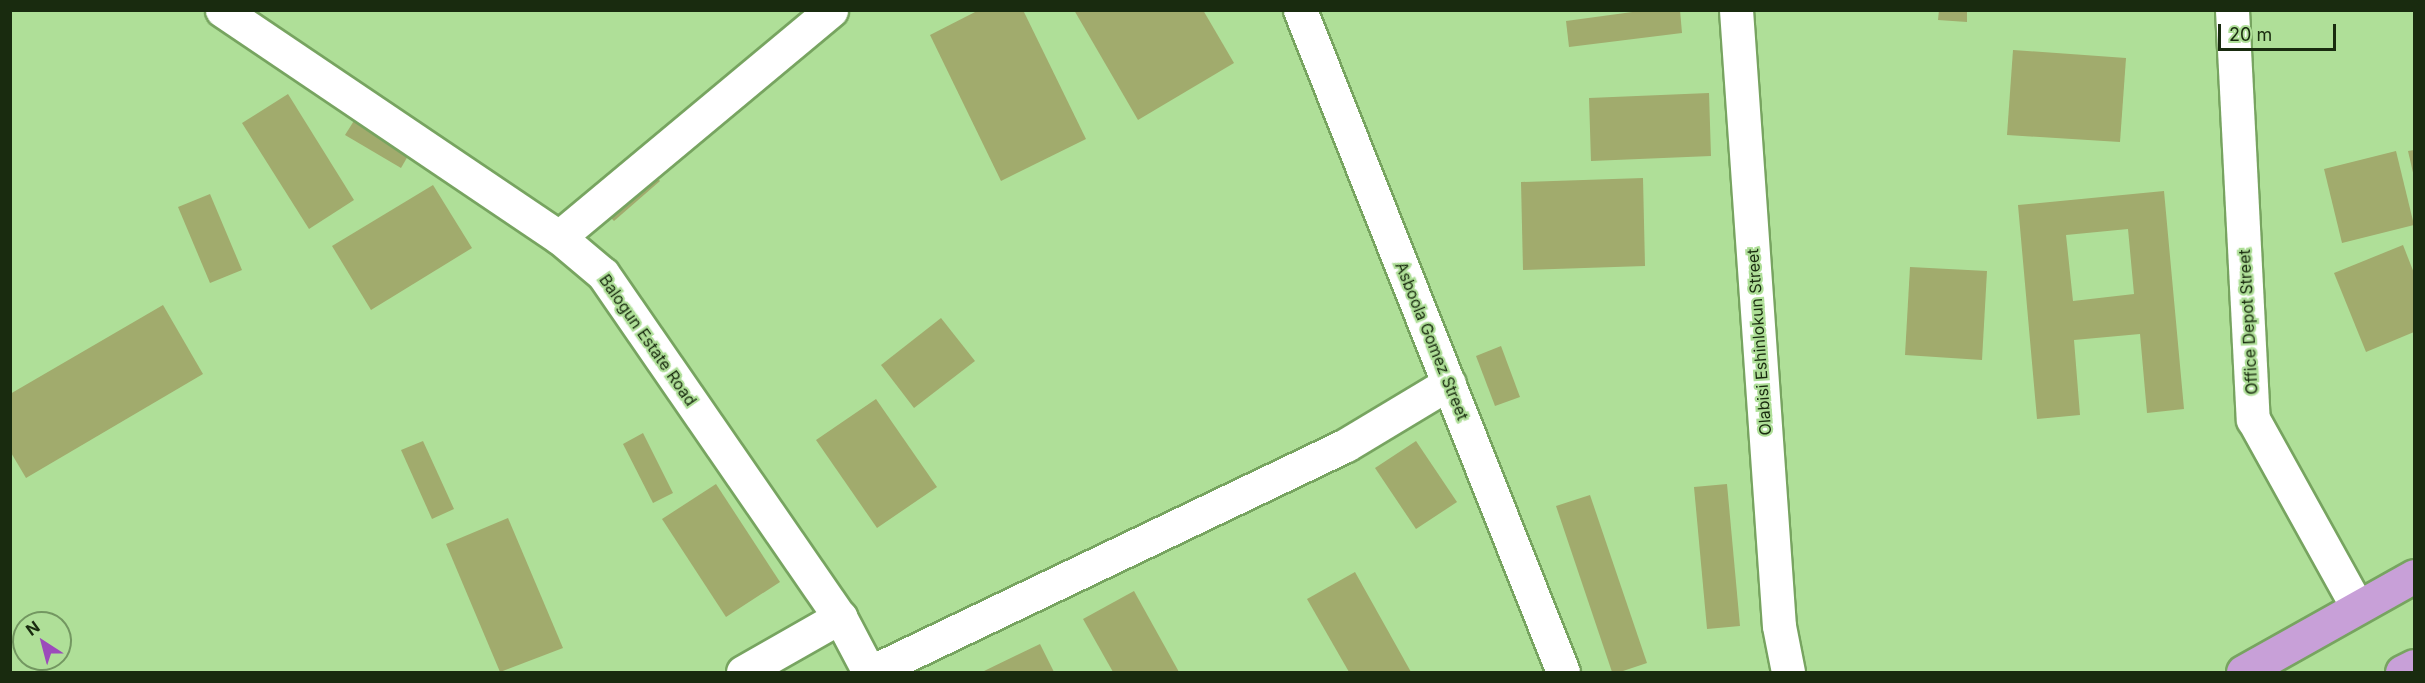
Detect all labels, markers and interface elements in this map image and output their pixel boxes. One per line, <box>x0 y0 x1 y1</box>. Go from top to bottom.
scale bar <box>2221 12 2340 50</box>
text: 20 m <box>2229 24 2272 45</box>
street label: Olabisi Eshinlokun Street <box>1743 248 1775 436</box>
street label: Office Depot Street <box>2235 249 2261 395</box>
street label: Asboola Gomez Street <box>1391 259 1473 423</box>
street label: Balogun Estate Road <box>595 271 701 409</box>
north arrow <box>12 611 72 671</box>
text: N <box>22 616 43 640</box>

